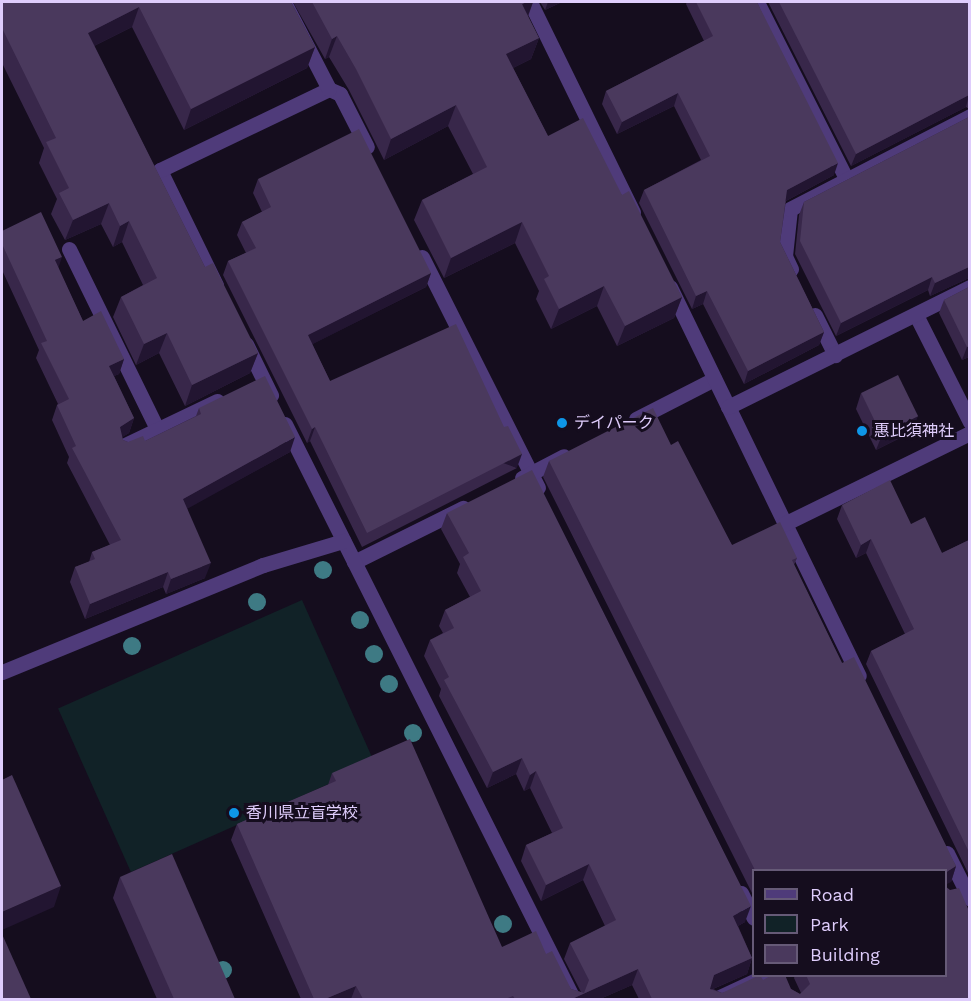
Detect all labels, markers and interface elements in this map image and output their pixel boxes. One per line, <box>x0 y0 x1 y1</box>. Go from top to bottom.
place label: デイパーク <box>574 413 654 433</box>
marker: デイパーク <box>555 416 569 430</box>
place label: 惠比須神社 <box>874 421 954 441</box>
marker: 惠比須神社 <box>855 424 869 438</box>
place label: 香川県立盲学校 <box>246 803 358 823</box>
marker: 香川県立盲学校 <box>227 806 241 820</box>
legend <box>752 869 947 977</box>
text: Road <box>810 884 854 905</box>
text: Park <box>810 914 849 935</box>
text: Building <box>810 944 880 965</box>

